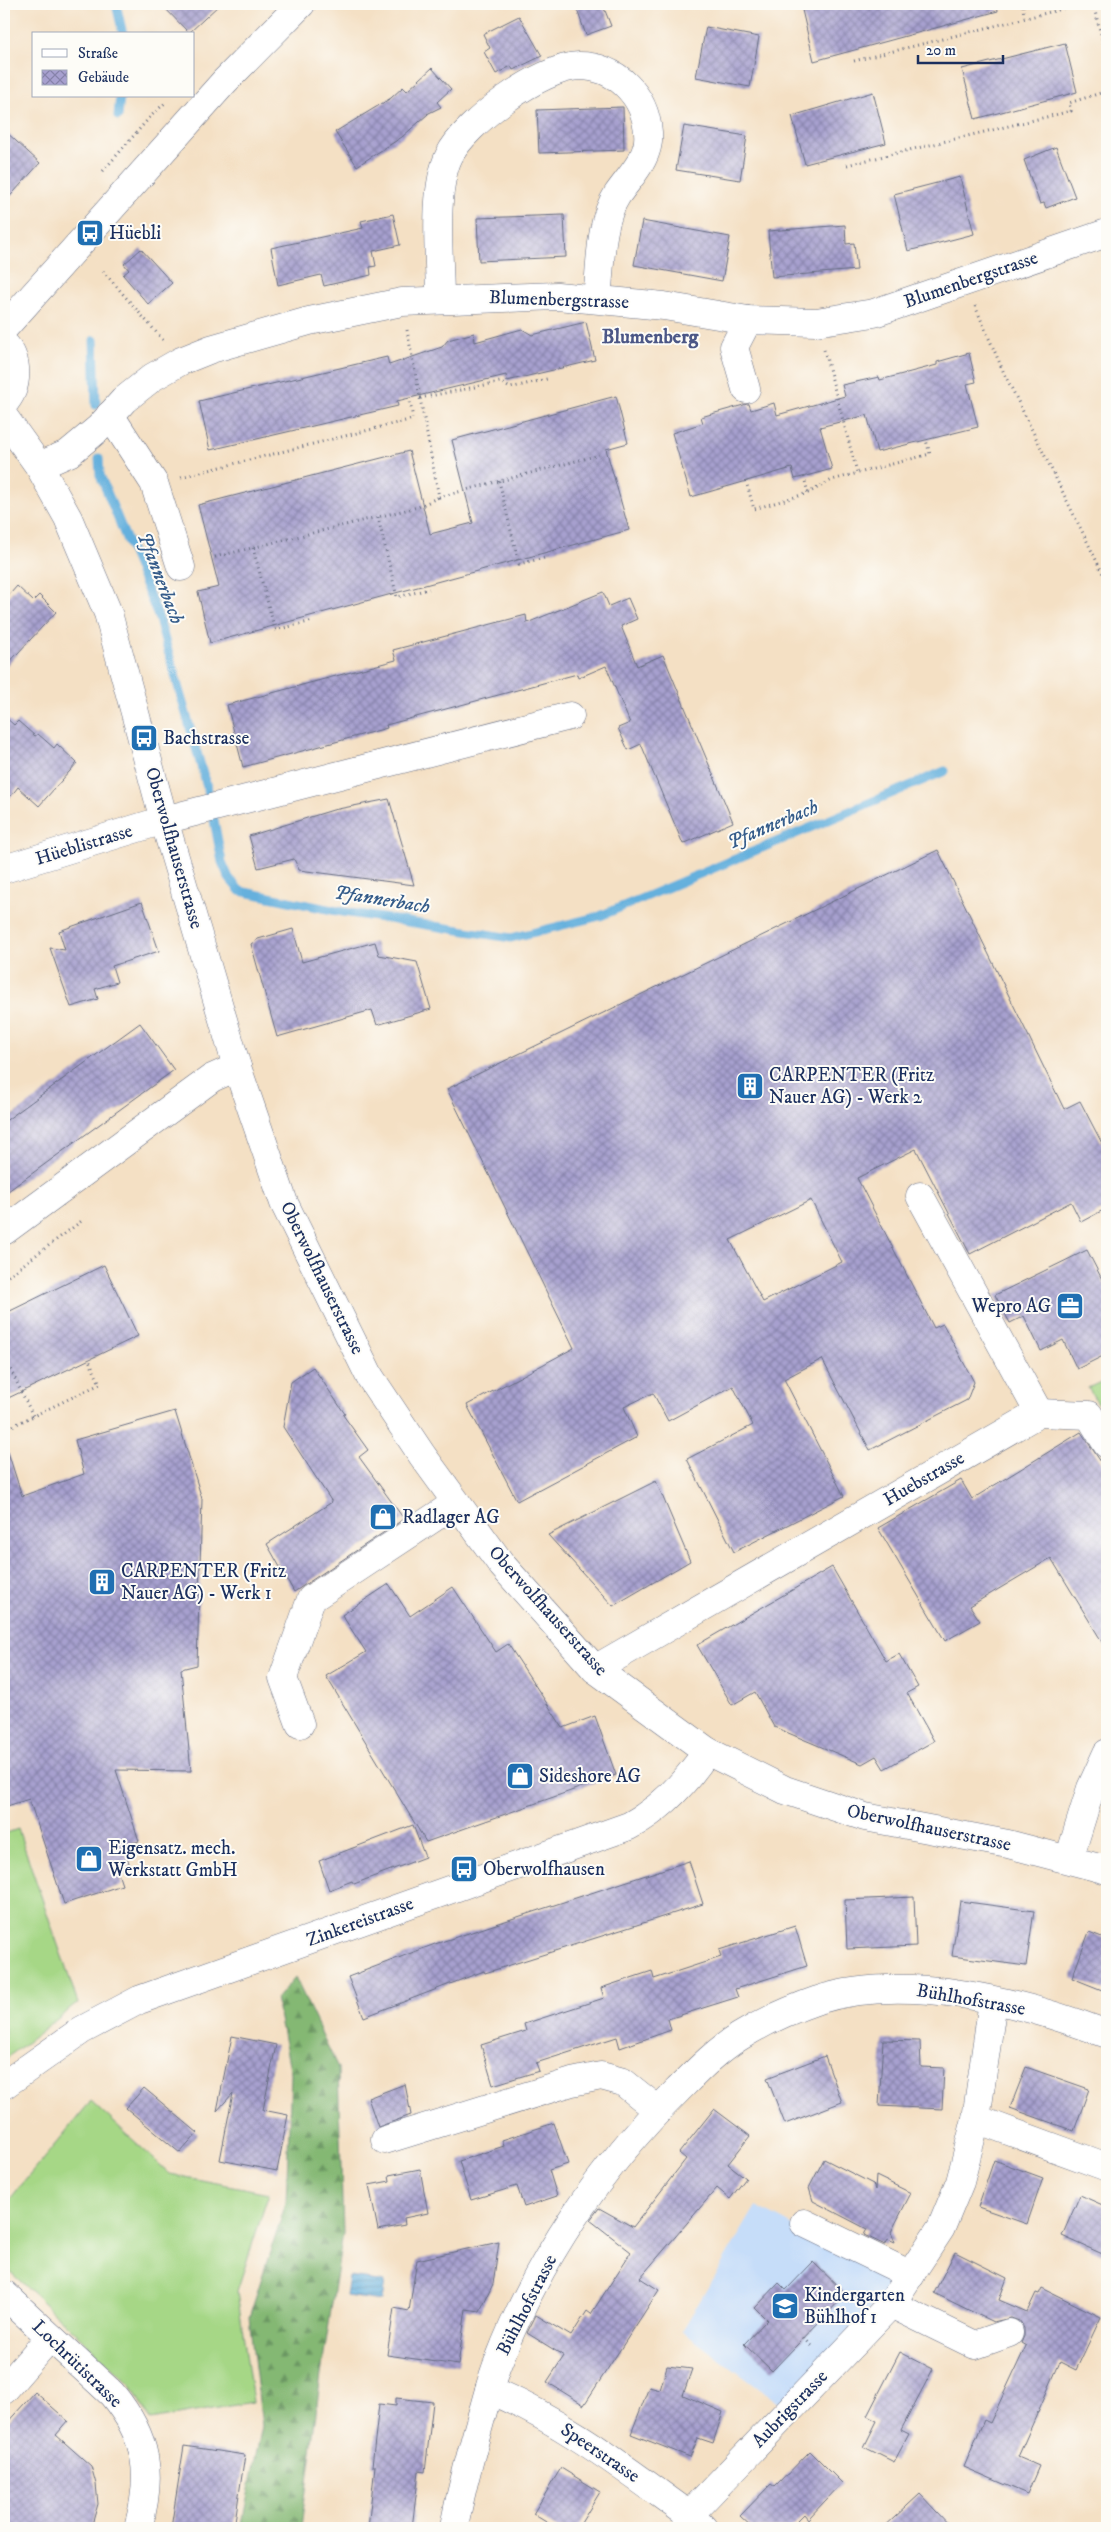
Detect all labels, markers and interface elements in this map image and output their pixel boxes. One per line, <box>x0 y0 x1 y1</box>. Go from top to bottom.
legend <box>32 32 195 98</box>
scale bar <box>918 32 1004 64</box>
text: 20 m <box>926 41 956 60</box>
text: Straße <box>78 44 118 63</box>
text: Gebäude <box>78 68 129 87</box>
bus stop icon: Hüebli <box>75 218 105 248</box>
place label: Hüebli <box>109 222 161 245</box>
street label: Blumenbergstrasse <box>901 246 1041 314</box>
street label: Blumenbergstrasse <box>489 286 629 314</box>
district label: Blumenberg <box>602 325 700 350</box>
water label: Pfannerbach <box>131 528 189 628</box>
bus stop icon: Bachstrasse <box>129 723 159 753</box>
place label: Bachstrasse <box>163 727 250 750</box>
street label: Oberwolfhauserstrasse <box>140 764 208 932</box>
water label: Pfannerbach <box>724 795 822 855</box>
street label: Hüeblistrasse <box>33 819 135 871</box>
water label: Pfannerbach <box>332 880 432 920</box>
place label: CARPENTER (Fritz Nauer AG) - Werk 2 <box>769 1064 934 1109</box>
building icon: CARPENTER (Fritz Nauer AG) - Werk 2 <box>735 1071 765 1101</box>
street label: Oberwolfhauserstrasse <box>275 1198 369 1358</box>
office icon: Wepro AG <box>1055 1291 1085 1321</box>
place label: Wepro AG <box>971 1295 1051 1318</box>
street label: Huebstrasse <box>879 1447 969 1511</box>
shop icon: Radlager AG <box>368 1502 398 1532</box>
place label: Radlager AG <box>402 1506 499 1529</box>
street label: Oberwolfhauserstrasse <box>484 1541 613 1681</box>
place label: CARPENTER (Fritz Nauer AG) - Werk 1 <box>121 1560 286 1605</box>
building icon: CARPENTER (Fritz Nauer AG) - Werk 1 <box>87 1567 117 1597</box>
shop icon: Sideshore AG <box>505 1761 535 1791</box>
place label: Sideshore AG <box>539 1765 641 1788</box>
street label: Oberwolfhauserstrasse <box>845 1799 1013 1857</box>
place label: Eigensatz. mech. Werkstatt GmbH <box>107 1837 238 1882</box>
shop icon: Eigensatz. mech. Werkstatt GmbH <box>74 1844 104 1874</box>
bus stop icon: Oberwolfhausen <box>449 1854 479 1884</box>
place label: Oberwolfhausen <box>483 1858 605 1881</box>
street label: Zinkereistrasse <box>303 1892 417 1952</box>
street label: Bühlhofstrasse <box>915 1979 1027 2021</box>
street label: Bühlhofstrasse <box>492 2251 562 2359</box>
place label: Kindergarten Bühlhof 1 <box>804 2284 905 2329</box>
school or university icon: Kindergarten Bühlhof 1 <box>770 2291 800 2321</box>
street label: Lochrütistrasse <box>27 2315 127 2413</box>
street label: Aubrigstrasse <box>747 2365 833 2453</box>
street label: Speerstrasse <box>556 2418 644 2488</box>

